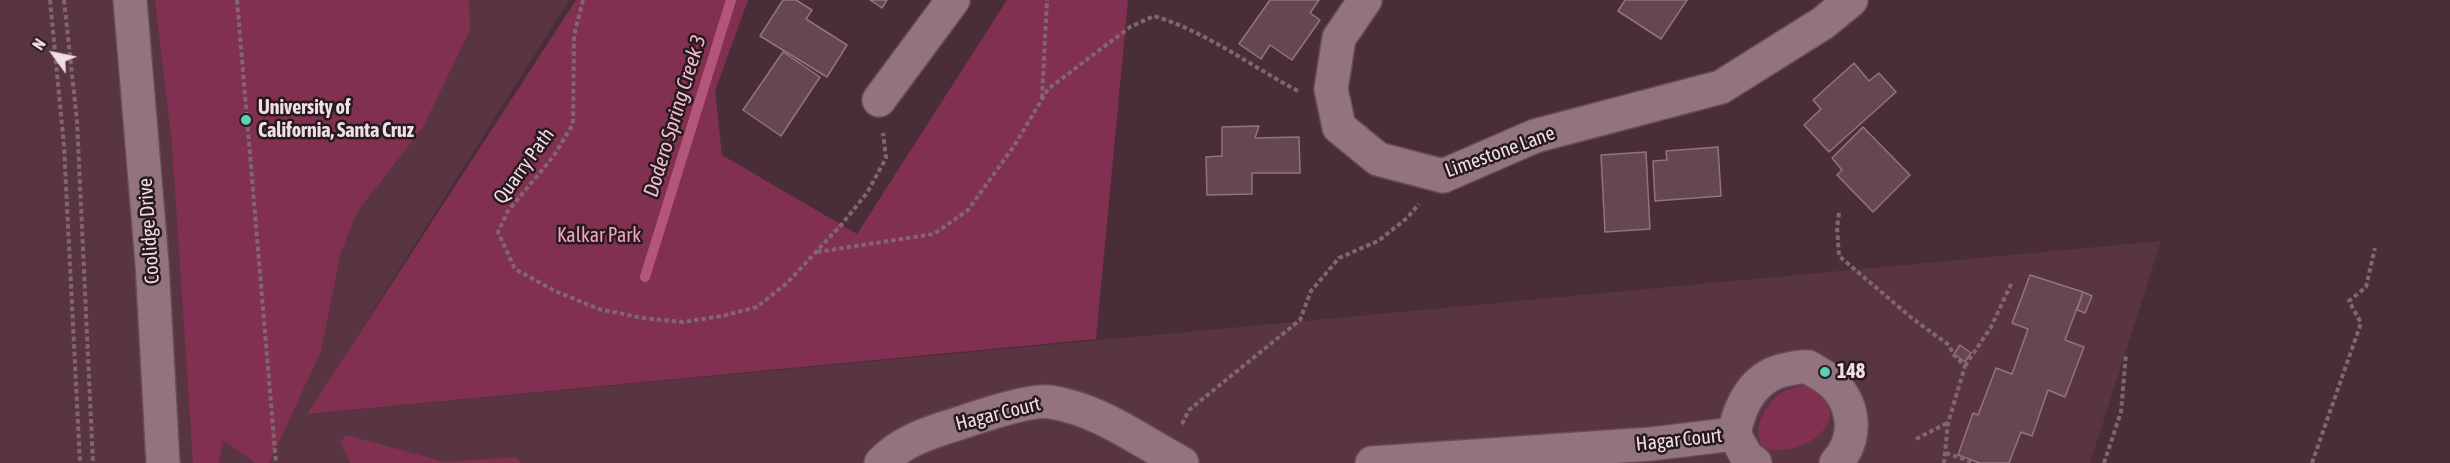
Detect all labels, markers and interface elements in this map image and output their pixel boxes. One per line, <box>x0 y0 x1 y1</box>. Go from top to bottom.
north arrow <box>24 24 84 84</box>
water label: Dodero Spring Creek 3 <box>638 32 712 200</box>
text: N <box>29 35 49 53</box>
place label: University of California, Santa Cruz <box>258 96 414 143</box>
marker: University of California, Santa Cruz <box>239 113 253 127</box>
street label: Limestone Lane <box>1442 121 1558 183</box>
street label: Quarry Path <box>489 124 559 208</box>
street label: Coolidge Drive <box>133 177 165 285</box>
park label: Kalkar Park <box>557 224 641 248</box>
place label: 148 <box>1837 360 1865 384</box>
marker: 148 <box>1818 365 1832 379</box>
street label: Hagar Court <box>953 392 1043 436</box>
street label: Hagar Court <box>1635 424 1723 456</box>

